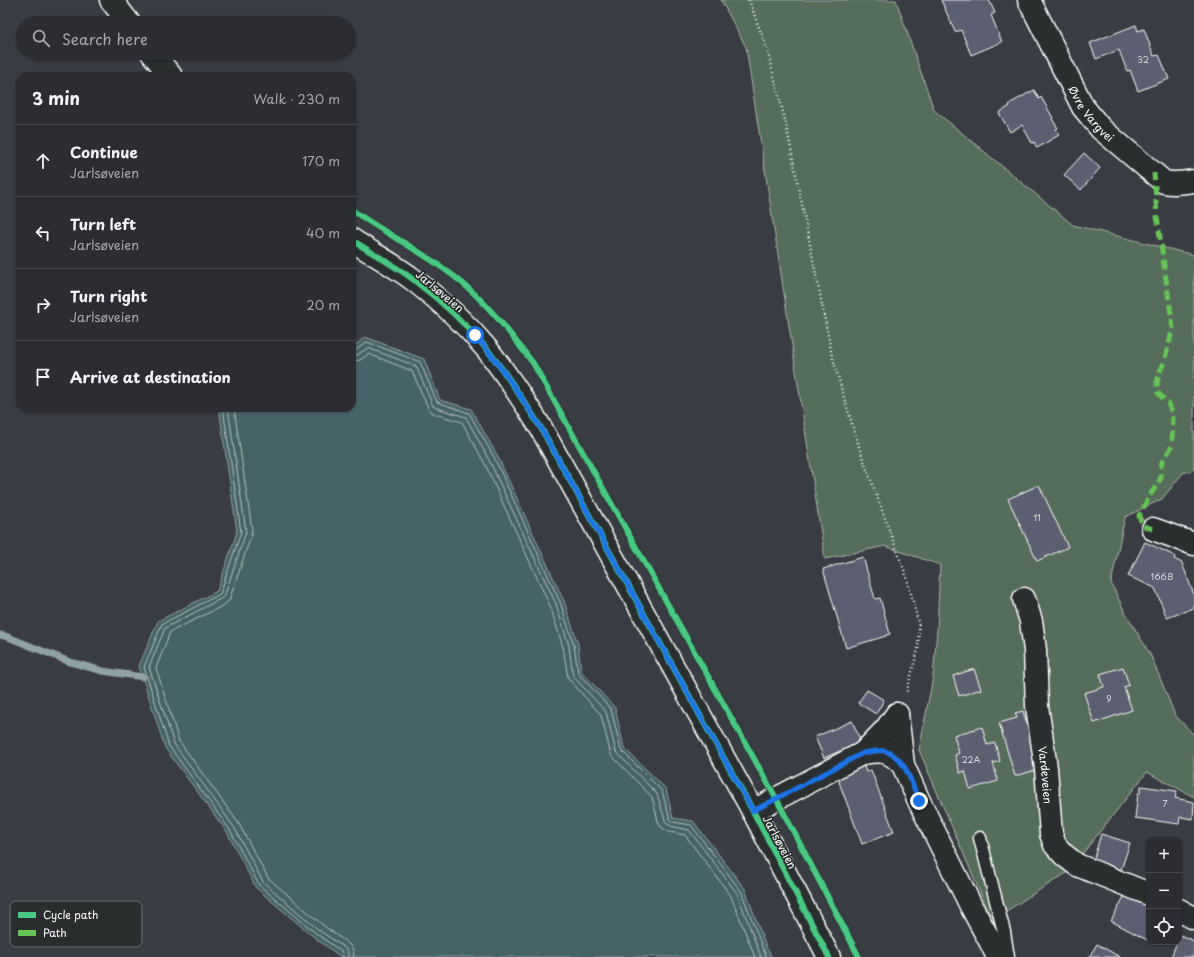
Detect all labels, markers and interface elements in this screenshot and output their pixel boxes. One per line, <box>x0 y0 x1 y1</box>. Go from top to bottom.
search box <box>16 16 356 60</box>
icon: search <box>30 27 52 49</box>
text: Search here <box>62 27 148 50</box>
house number: 32 <box>1137 52 1149 66</box>
street label: Øvre Vargvei <box>1065 82 1118 145</box>
text: 3 min <box>32 85 80 111</box>
text: Walk · 230 m <box>253 89 340 108</box>
text: Continue <box>70 140 138 163</box>
icon: ahead <box>32 150 54 172</box>
text: 170 m <box>302 151 340 170</box>
text: Jarlsøveien <box>70 163 139 182</box>
text: Turn left <box>70 212 136 235</box>
icon: left <box>32 222 54 244</box>
text: 40 m <box>306 223 340 242</box>
text: Jarlsøveien <box>70 235 139 254</box>
street label: Jarlsøveien <box>412 266 468 316</box>
text: Turn right <box>70 284 147 307</box>
icon: right <box>32 294 54 316</box>
text: 20 m <box>306 295 340 314</box>
text: Jarlsøveien <box>70 307 139 326</box>
route start <box>466 326 484 344</box>
text: Arrive at destination <box>70 365 231 388</box>
icon: arrive <box>32 366 54 388</box>
house number: 11 <box>1033 510 1041 524</box>
house number: 166B <box>1151 569 1174 583</box>
house number: 9 <box>1106 691 1112 705</box>
street label: Vardeveien <box>1034 745 1057 804</box>
house number: 22A <box>961 752 981 766</box>
route end <box>910 792 928 810</box>
house number: 7 <box>1162 796 1168 810</box>
street label: Jarlsøveien <box>759 812 801 872</box>
map controls <box>1146 837 1182 945</box>
button: + <box>1146 837 1182 873</box>
button: − <box>1146 873 1182 909</box>
legend <box>10 901 142 947</box>
text: Cycle path <box>43 906 98 923</box>
button: locate <box>1146 909 1182 945</box>
text: Path <box>43 924 67 941</box>

